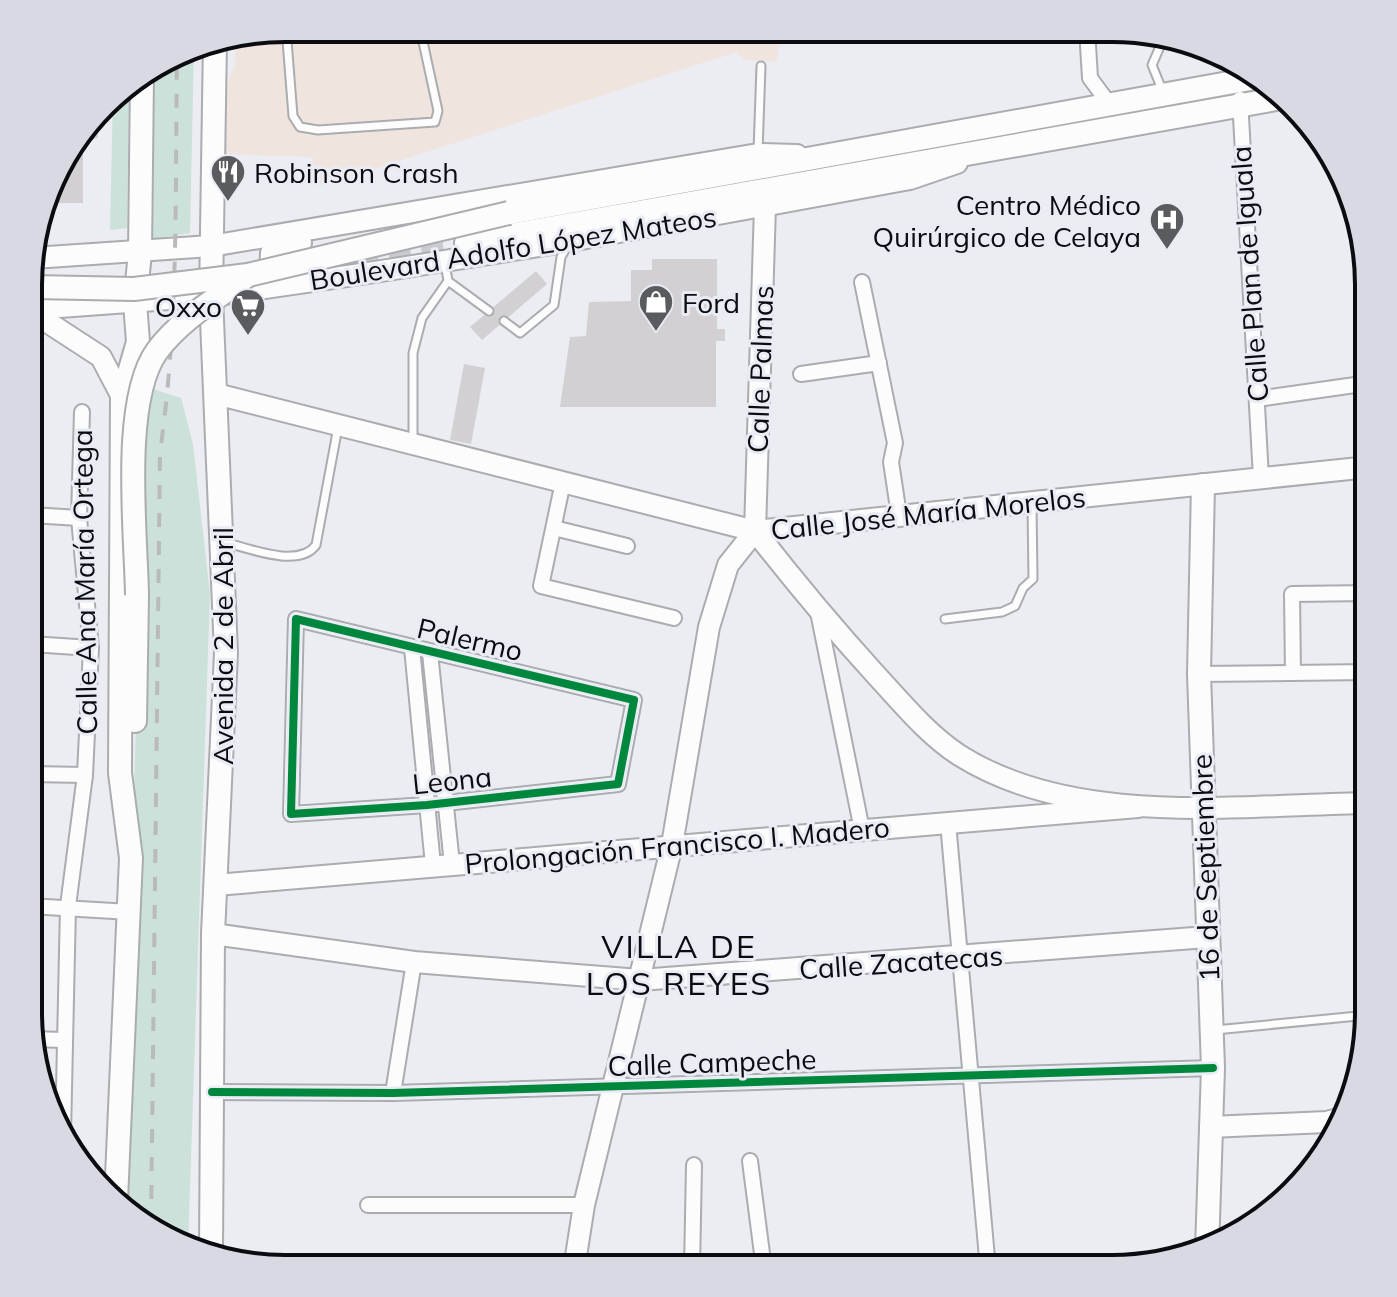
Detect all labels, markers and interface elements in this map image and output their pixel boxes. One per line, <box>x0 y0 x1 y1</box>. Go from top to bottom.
street label: Calle Plan de Iguala <box>1223 145 1275 403</box>
restaurant icon: Robinson Crash <box>209 153 247 203</box>
place label: Robinson Crash <box>254 155 459 190</box>
place label: Centro Médico Quirúrgico de Celaya <box>872 187 1141 254</box>
street label: Boulevard Adolfo López Mateos <box>307 199 719 297</box>
hospital icon: Centro Médico Quirúrgico de Celaya <box>1148 201 1186 251</box>
shop icon: Ford <box>637 283 675 333</box>
place label: Ford <box>682 285 740 320</box>
street label: Calle Palmas <box>740 285 780 453</box>
supermarket icon: Oxxo <box>229 287 267 337</box>
place label: Oxxo <box>155 289 222 324</box>
street label: Calle Ana María Ortega <box>64 429 104 735</box>
street label: Calle José María Morelos <box>769 479 1087 547</box>
street label: Avenida 2 de Abril <box>205 527 240 765</box>
street label: Palermo <box>414 610 526 668</box>
street label: 16 de Septiembre <box>1184 754 1226 982</box>
street label: Leona <box>411 758 493 802</box>
street label: Prolongación Francisco I. Madero <box>463 809 891 881</box>
district label: VILLA DE LOS REYES <box>586 926 772 1003</box>
street label: Calle Zacatecas <box>798 937 1004 987</box>
street label: Calle Campeche <box>607 1041 817 1083</box>

